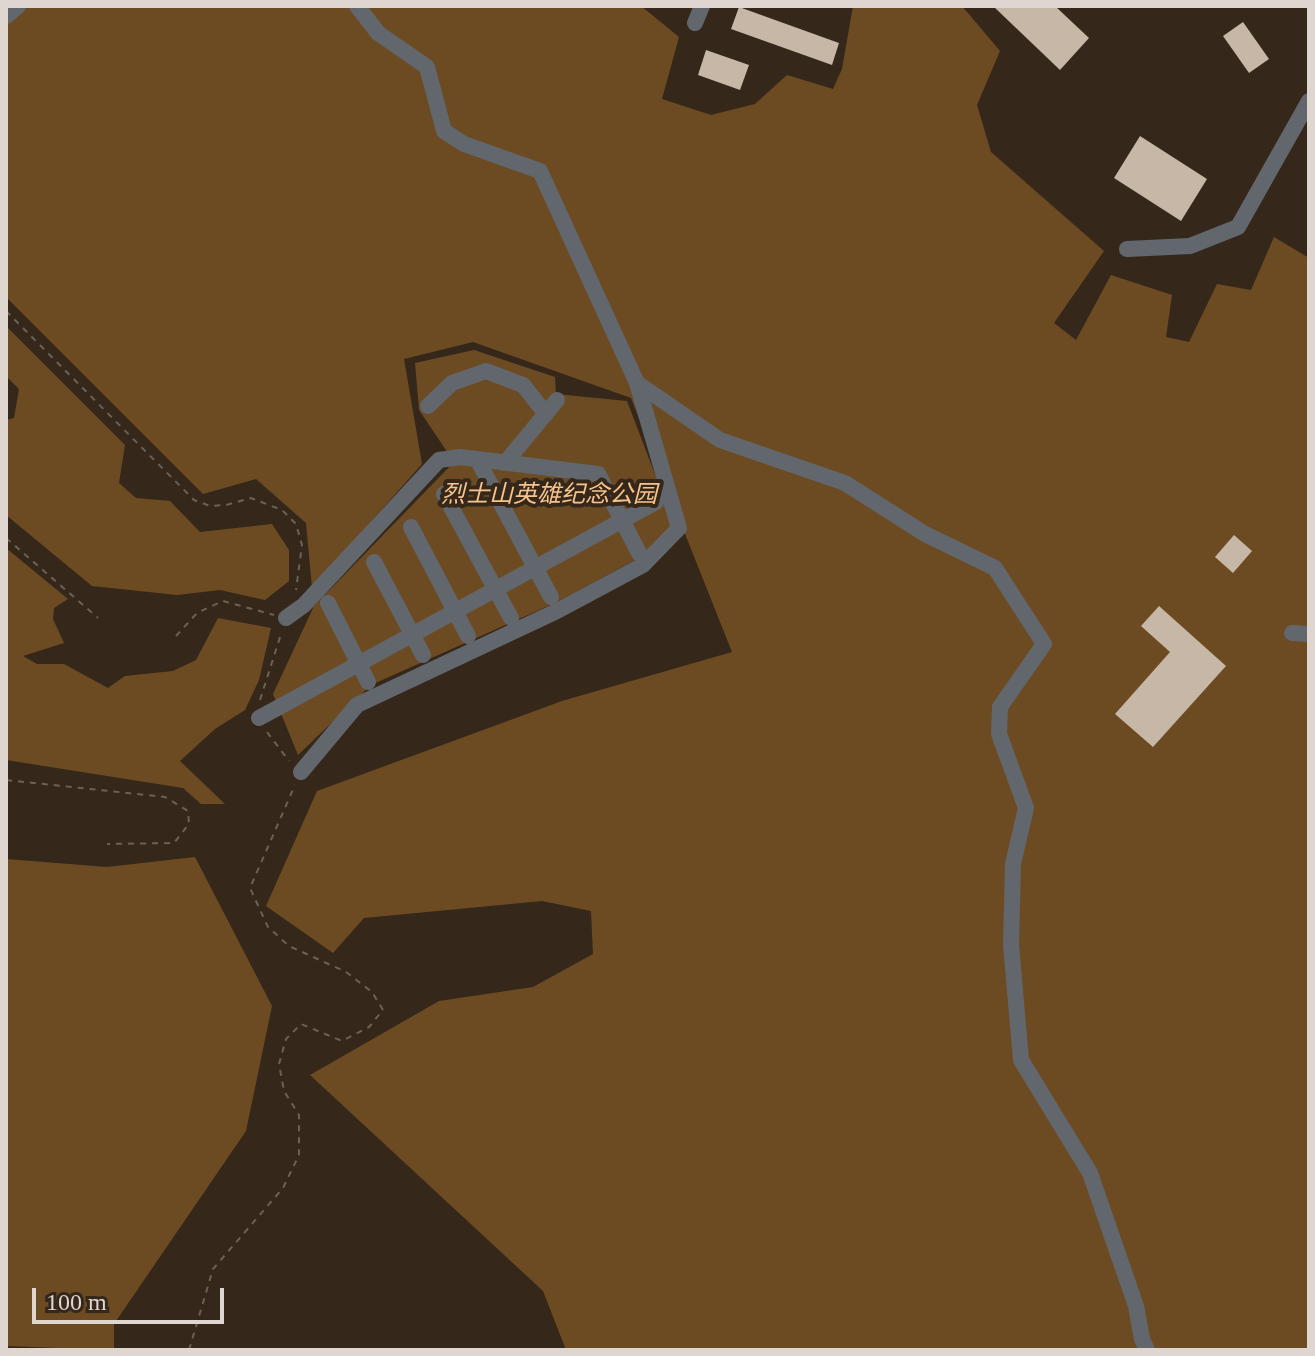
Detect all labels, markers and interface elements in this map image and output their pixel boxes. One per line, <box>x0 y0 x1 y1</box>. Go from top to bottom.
park label: 烈士山英雄纪念公园 <box>441 479 657 507</box>
scale bar <box>36 1272 228 1322</box>
text: 100 m <box>46 1289 107 1315</box>

